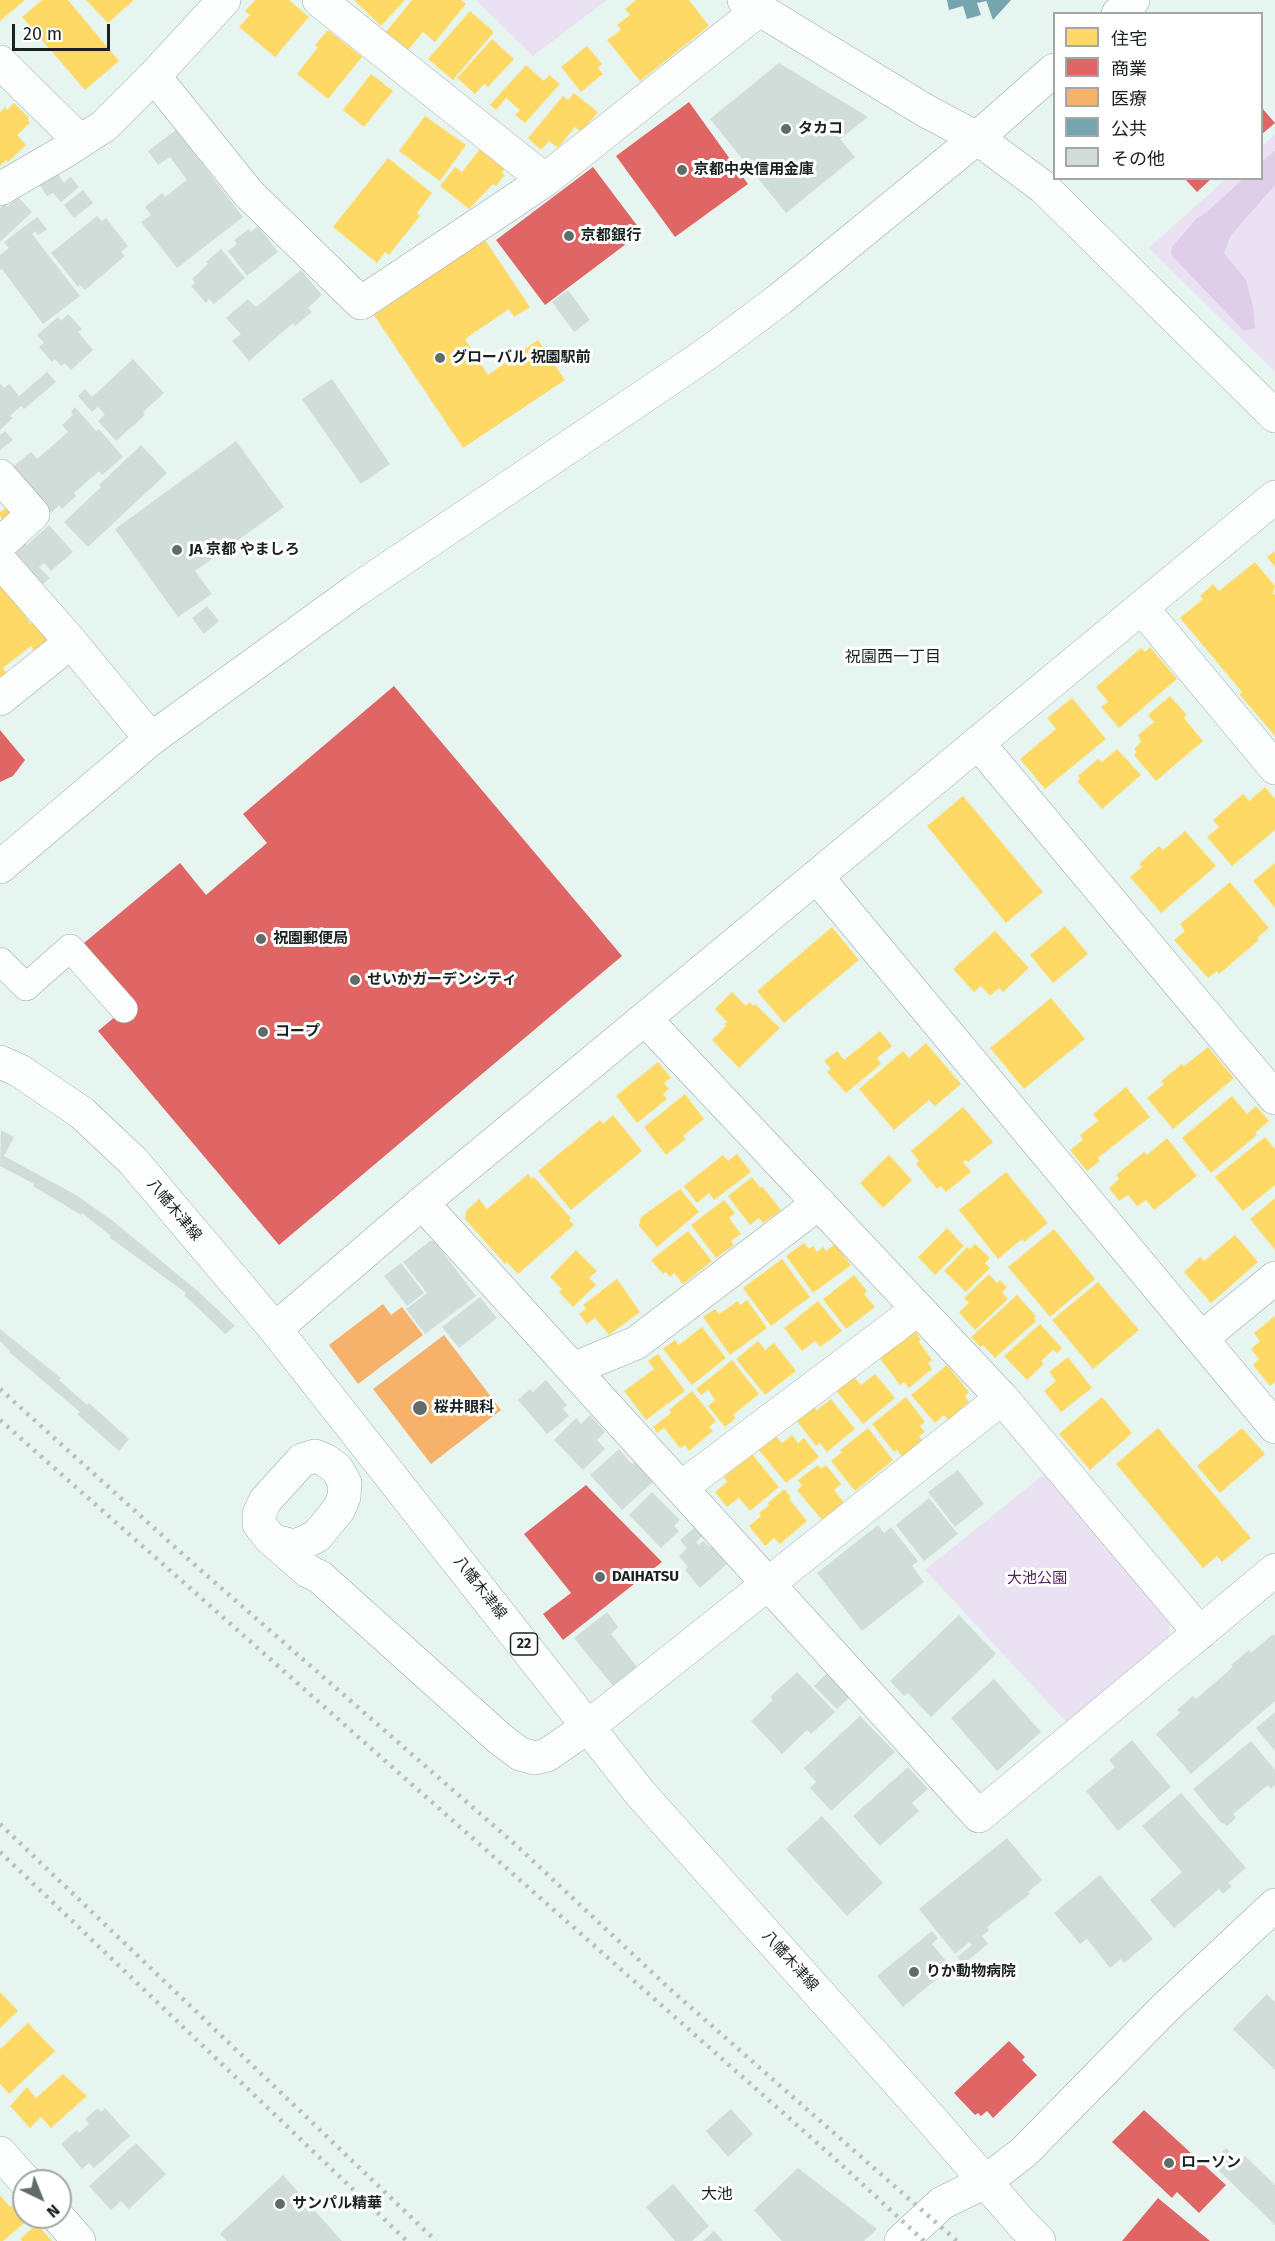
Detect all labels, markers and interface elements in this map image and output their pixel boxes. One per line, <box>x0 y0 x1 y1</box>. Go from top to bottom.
scale bar <box>15 12 112 50</box>
legend <box>1053 12 1263 180</box>
text: 20 m <box>23 23 62 45</box>
text: 住宅 <box>1111 28 1147 50</box>
text: 商業 <box>1111 58 1147 80</box>
text: 医療 <box>1111 88 1147 110</box>
text: 公共 <box>1111 118 1147 140</box>
place label: タカコ <box>798 120 843 138</box>
marker: タカコ <box>779 122 793 136</box>
text: その他 <box>1111 148 1165 170</box>
place label: 京都中央信用金庫 <box>694 161 814 179</box>
marker: 京都中央信用金庫 <box>675 163 689 177</box>
place label: 京都銀行 <box>581 227 641 245</box>
marker: 京都銀行 <box>562 229 576 243</box>
place label: グローバル 祝園駅前 <box>452 349 591 367</box>
marker: グローバル 祝園駅前 <box>433 351 447 365</box>
place label: JA 京都 やましろ <box>189 541 300 559</box>
marker: JA 京都 やましろ <box>170 543 184 557</box>
district label: 祝園西一丁目 <box>845 648 941 668</box>
place label: 祝園郵便局 <box>273 930 348 948</box>
marker: 祝園郵便局 <box>254 932 268 946</box>
place label: せいかガーデンシティ <box>367 971 517 989</box>
marker: せいかガーデンシティ <box>348 973 362 987</box>
place label: コープ <box>275 1023 320 1041</box>
marker: コープ <box>256 1025 270 1039</box>
street label: 八幡木津線 <box>143 1175 205 1245</box>
marker: 桜井眼科 <box>411 1399 429 1417</box>
place label: 桜井眼科 <box>434 1399 494 1417</box>
street label: 八幡木津線 <box>450 1553 510 1623</box>
place label: DAIHATSU <box>612 1568 679 1586</box>
marker: DAIHATSU <box>593 1570 607 1584</box>
park label: 大池公園 <box>1007 1570 1067 1588</box>
road number: 22 <box>510 1633 538 1655</box>
street label: 八幡木津線 <box>758 1927 822 1995</box>
place label: りか動物病院 <box>926 1963 1016 1981</box>
marker: りか動物病院 <box>907 1965 921 1979</box>
place label: ローソン <box>1181 2154 1241 2172</box>
marker: ローソン <box>1162 2156 1176 2170</box>
north arrow <box>12 2169 72 2229</box>
district label: 大池 <box>701 2185 733 2205</box>
place label: サンパル精華 <box>292 2195 382 2213</box>
marker: サンパル精華 <box>273 2197 287 2211</box>
text: N <box>43 2200 64 2222</box>

